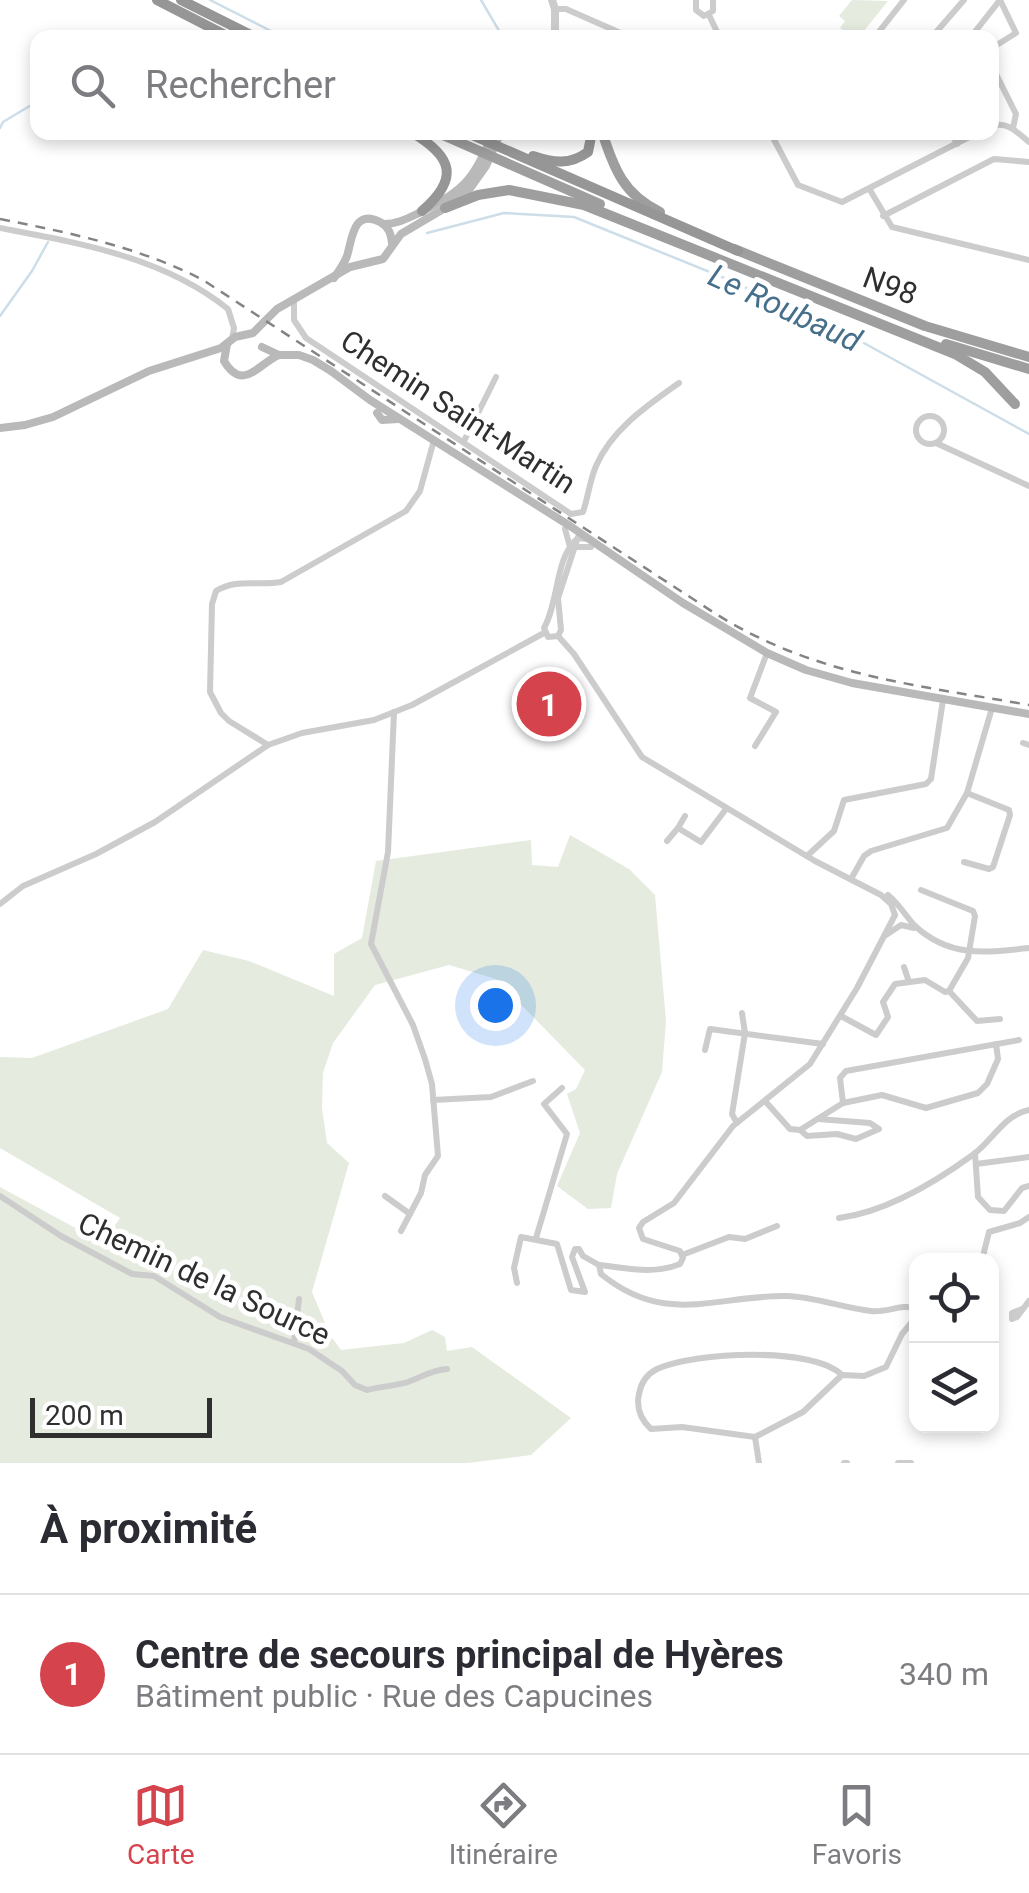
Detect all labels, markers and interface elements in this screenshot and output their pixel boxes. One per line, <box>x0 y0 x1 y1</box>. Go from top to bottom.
search box <box>30 30 999 140</box>
icon: search <box>65 58 120 113</box>
text: Rechercher <box>145 63 336 107</box>
water label: Le Roubaud <box>703 256 868 360</box>
street label: N98 <box>858 259 922 312</box>
street label: Chemin Saint-Martin <box>334 323 582 501</box>
pin: 1 <box>516 666 582 742</box>
your location <box>470 980 521 1031</box>
street label: Chemin de la Source <box>73 1205 336 1352</box>
map controls <box>909 1253 999 1433</box>
button: locate <box>909 1253 999 1343</box>
button: layers <box>909 1343 999 1433</box>
scale bar <box>30 1393 212 1438</box>
text: 200 m <box>45 1399 124 1432</box>
text: À proximité <box>40 1504 257 1553</box>
text: Centre de secours principal de Hyères <box>135 1633 784 1677</box>
text: 1 <box>63 1655 82 1693</box>
text: 340 m <box>899 1655 989 1693</box>
text: Bâtiment public · Rue des Capucines <box>135 1677 653 1715</box>
tab: Carte <box>127 1778 195 1871</box>
tab: Itinéraire <box>449 1778 558 1871</box>
tab: Favoris <box>812 1778 902 1871</box>

